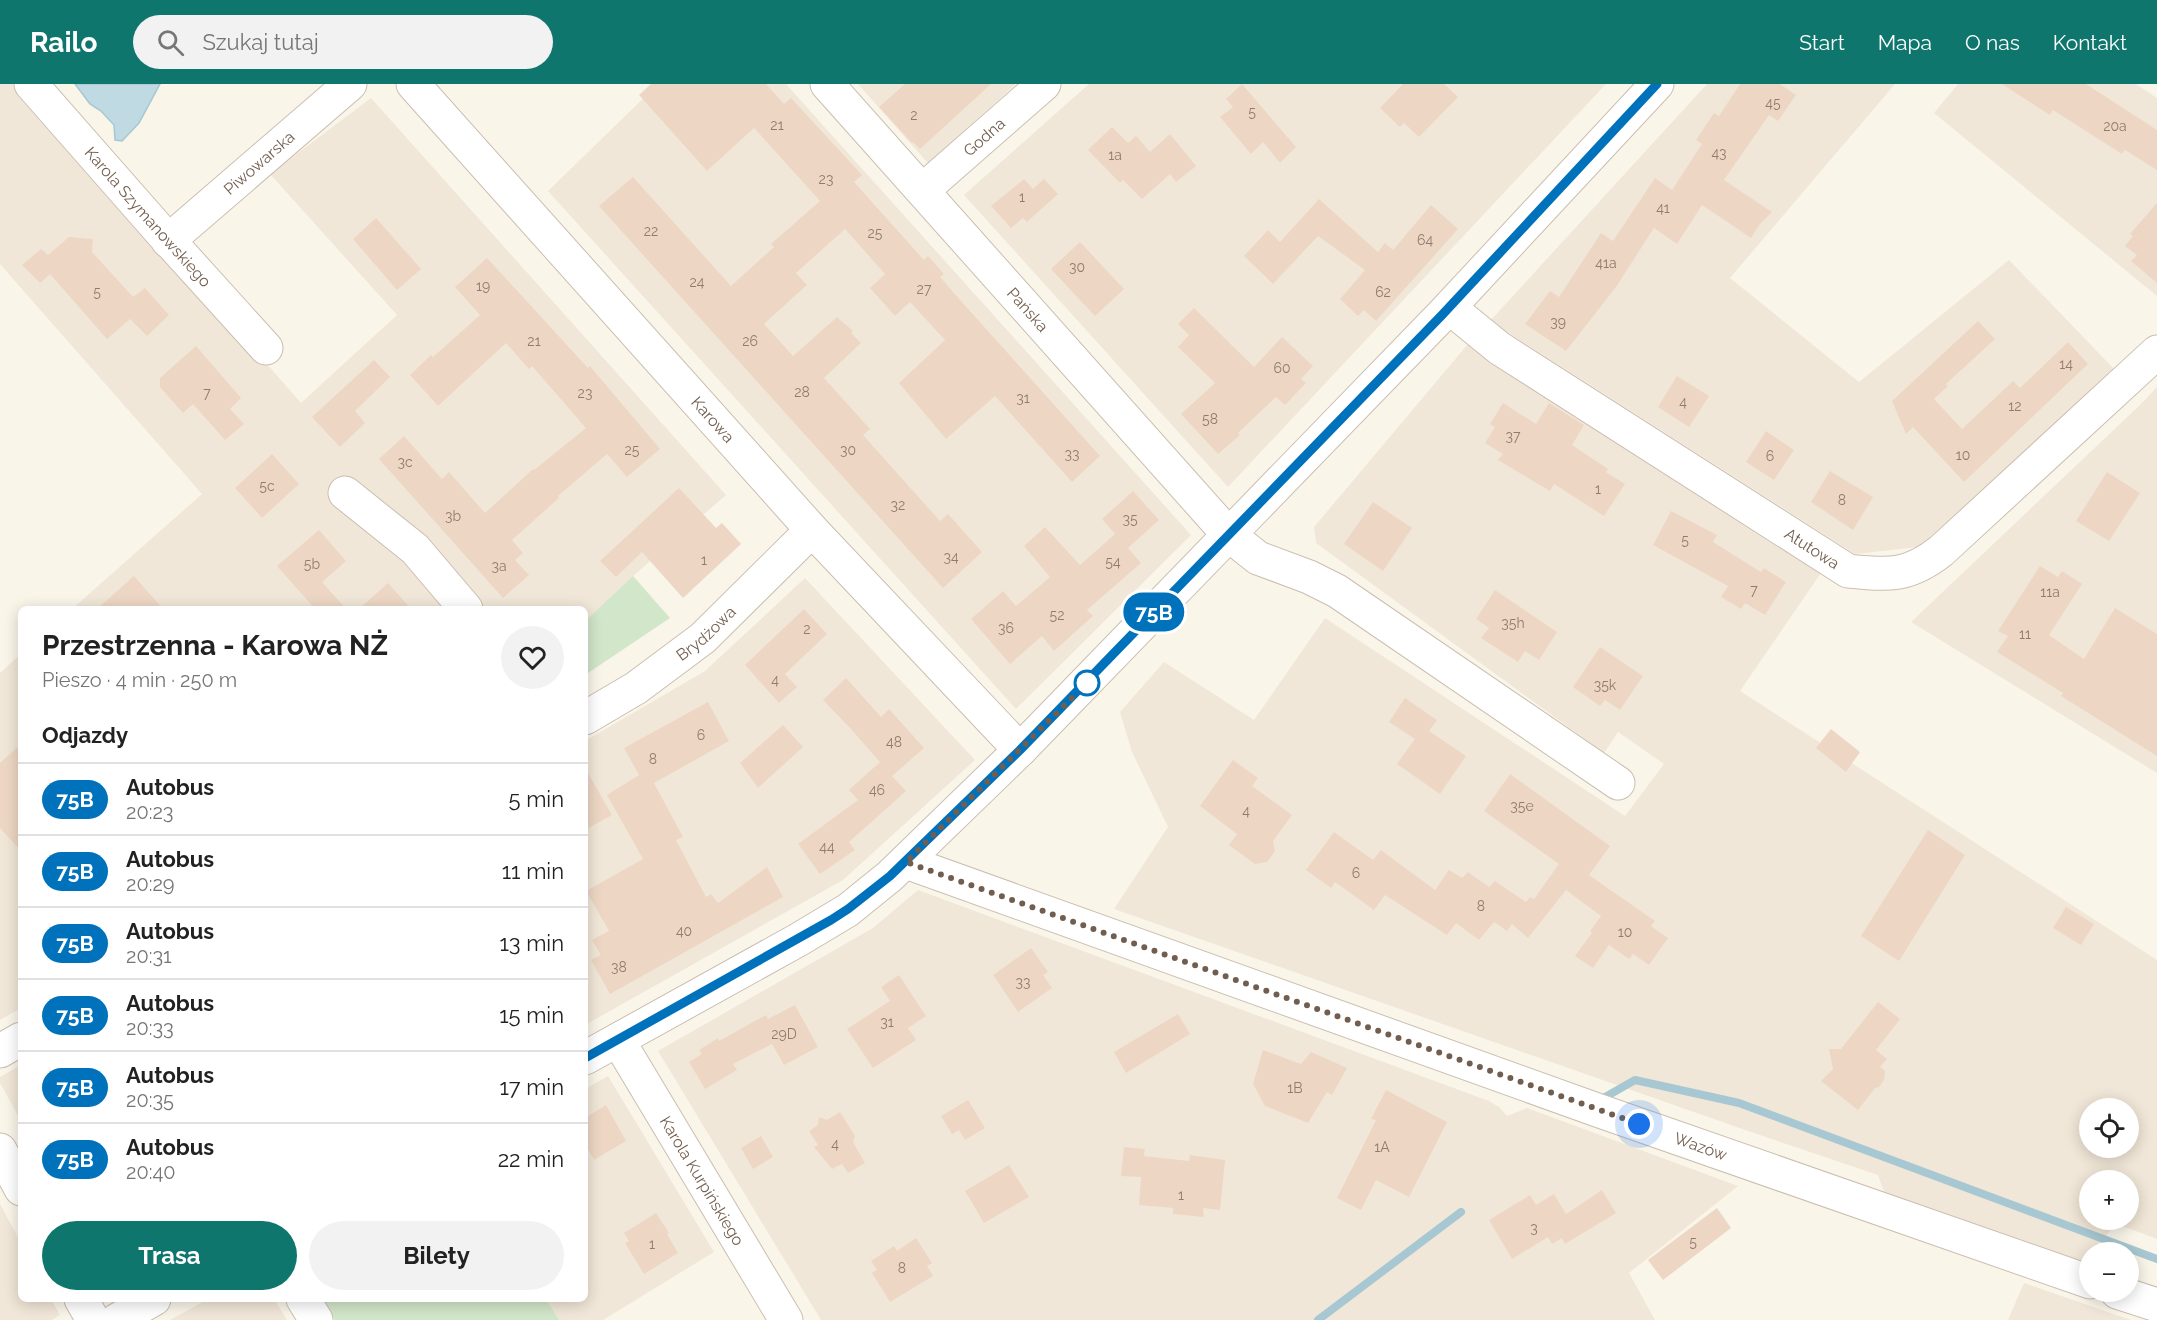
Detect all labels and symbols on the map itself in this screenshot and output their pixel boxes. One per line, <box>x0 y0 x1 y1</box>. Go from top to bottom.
house number: 45 <box>1765 95 1781 111</box>
house number: 5 <box>1248 104 1256 120</box>
house number: 2 <box>910 107 918 123</box>
street label: Godna <box>960 114 1009 160</box>
house number: 21 <box>770 117 784 133</box>
house number: 20a <box>2103 118 2127 134</box>
street label: Piwowarska <box>220 127 299 199</box>
street label: Karola Szymanowskiego <box>81 143 215 291</box>
house number: 43 <box>1711 145 1727 161</box>
house number: 1a <box>1108 147 1122 163</box>
house number: 23 <box>819 171 833 187</box>
house number: 1 <box>1019 189 1025 205</box>
house number: 41 <box>1656 200 1670 216</box>
house number: 22 <box>644 223 658 239</box>
house number: 25 <box>868 225 883 241</box>
house number: 64 <box>1417 232 1433 248</box>
house number: 41a <box>1595 255 1617 271</box>
house number: 30 <box>1069 259 1085 275</box>
house number: 24 <box>690 274 705 290</box>
house number: 19 <box>476 278 490 294</box>
house number: 27 <box>917 281 932 297</box>
house number: 5 <box>93 284 101 300</box>
street label: Pańska <box>1003 284 1052 336</box>
house number: 62 <box>1375 284 1391 300</box>
house number: 39 <box>1550 314 1566 330</box>
house number: 21 <box>527 333 541 349</box>
house number: 26 <box>742 333 758 349</box>
house number: 14 <box>2059 356 2073 372</box>
house number: 60 <box>1273 360 1291 376</box>
house number: 28 <box>794 384 810 400</box>
house number: 7 <box>203 385 211 401</box>
house number: 23 <box>578 385 592 401</box>
house number: 31 <box>1016 390 1030 406</box>
street label: Karowa <box>687 393 738 447</box>
house number: 4 <box>1679 394 1687 410</box>
house number: 12 <box>2008 398 2022 414</box>
house number: 58 <box>1202 411 1218 427</box>
house number: 37 <box>1506 428 1521 444</box>
house number: 25 <box>625 442 640 458</box>
house number: 30 <box>840 442 856 458</box>
house number: 33 <box>1065 446 1079 462</box>
house number: 10 <box>1956 447 1970 463</box>
house number: 6 <box>1766 448 1774 464</box>
house number: 3c <box>397 454 413 470</box>
house number: 5c <box>259 478 275 494</box>
house number: 1 <box>1595 481 1601 497</box>
house number: 8 <box>1838 492 1846 508</box>
house number: 32 <box>891 497 905 513</box>
house number: 3b <box>445 508 461 524</box>
house number: 35 <box>1122 511 1138 527</box>
street label: Atutowa <box>1781 524 1843 573</box>
house number: 5 <box>1681 532 1689 548</box>
house number: 34 <box>943 549 959 565</box>
house number: 1 <box>701 552 707 568</box>
house number: 54 <box>1105 554 1121 570</box>
house number: 5b <box>304 556 320 572</box>
house number: 3a <box>491 558 507 574</box>
house number: 7 <box>1750 582 1758 598</box>
house number: 11a <box>2040 584 2060 600</box>
line badge: 75B <box>1120 592 1188 632</box>
street label: Brydżowa <box>673 602 740 665</box>
house number: 52 <box>1050 607 1064 623</box>
house number: 35h <box>1501 615 1525 631</box>
house number: 36 <box>998 620 1014 636</box>
house number: 2 <box>803 621 811 637</box>
house number: 11 <box>2019 626 2031 642</box>
unlabelled marker <box>1074 670 1100 696</box>
house number: 4 <box>771 672 779 688</box>
house number: 35k <box>1594 677 1617 693</box>
house number: 6 <box>697 727 705 743</box>
house number: 48 <box>886 734 902 750</box>
house number: 8 <box>649 751 657 767</box>
house number: 46 <box>869 782 885 798</box>
house number: 35e <box>1510 798 1534 814</box>
house number: 4 <box>1242 803 1250 819</box>
house number: 44 <box>819 839 835 855</box>
house number: 6 <box>1352 865 1360 881</box>
house number: 8 <box>1477 898 1485 914</box>
house number: 40 <box>676 923 692 939</box>
house number: 10 <box>1618 924 1632 940</box>
house number: 38 <box>611 959 627 975</box>
house number: 33 <box>1016 974 1030 990</box>
house number: 31 <box>880 1014 894 1030</box>
house number: 29D <box>771 1026 797 1042</box>
house number: 1B <box>1287 1080 1303 1096</box>
your location <box>1624 1109 1654 1139</box>
street label: Karola Kurpińskiego <box>656 1113 748 1249</box>
street label: Wazów <box>1672 1129 1729 1165</box>
house number: 4 <box>831 1136 839 1152</box>
house number: 1A <box>1374 1139 1390 1155</box>
house number: 1 <box>1178 1187 1184 1203</box>
house number: 3 <box>1530 1220 1538 1236</box>
house number: 5 <box>1689 1234 1697 1250</box>
house number: 1 <box>649 1236 655 1252</box>
house number: 8 <box>898 1260 906 1276</box>

